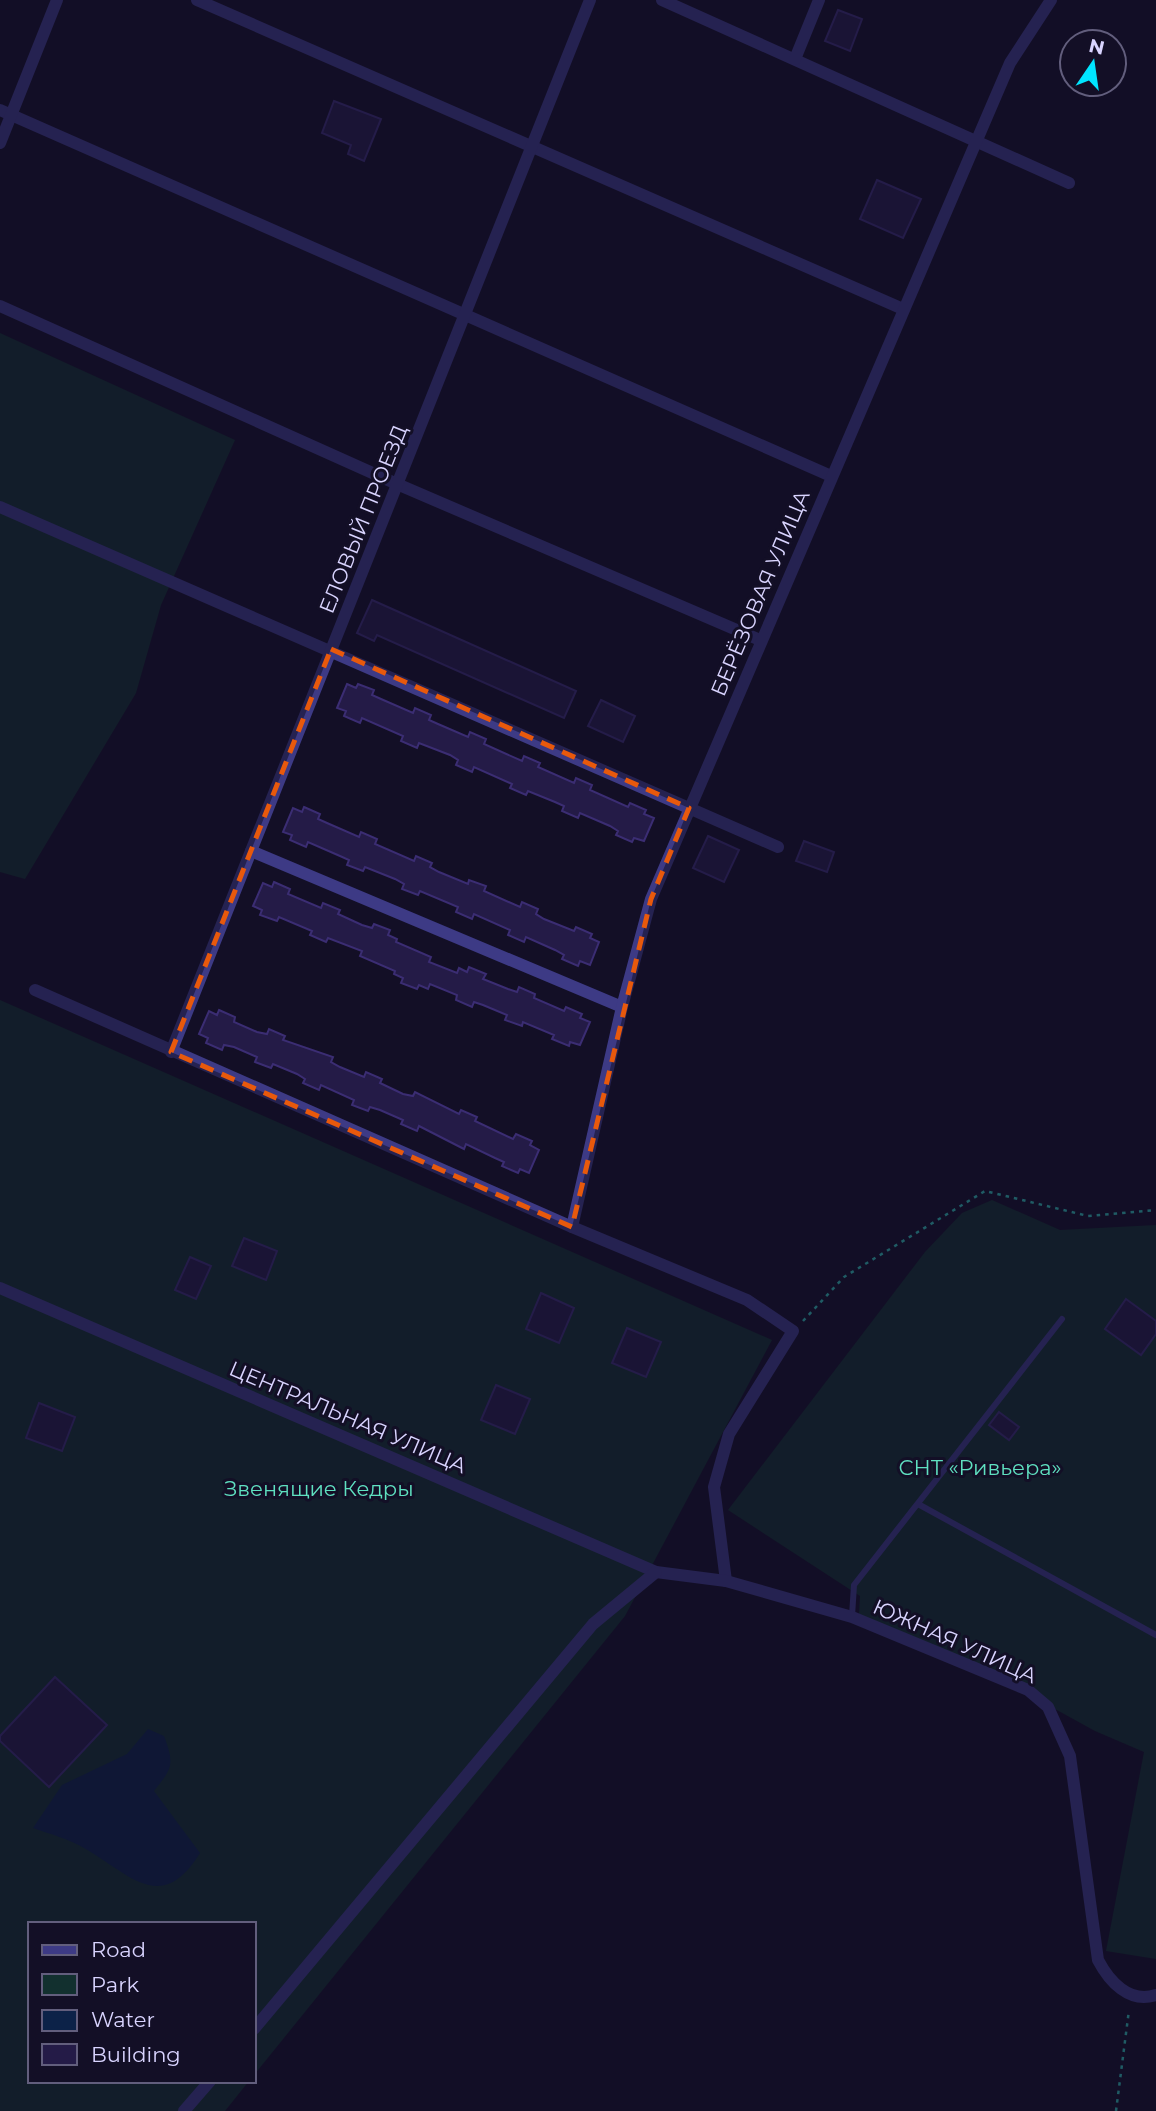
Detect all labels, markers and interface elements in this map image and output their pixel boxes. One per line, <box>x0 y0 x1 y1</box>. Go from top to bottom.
north arrow <box>1058 28 1128 98</box>
text: N <box>1087 34 1107 60</box>
street label: ЕЛОВЫЙ ПРОЕЗД <box>314 421 412 617</box>
street label: БЕРЁЗОВАЯ УЛИЦА <box>705 486 815 700</box>
street label: ЦЕНТРАЛЬНАЯ УЛИЦА <box>226 1356 471 1479</box>
park label: СНТ «Ривьера» <box>898 1455 1062 1480</box>
park label: Звенящие Кедры <box>224 1476 414 1501</box>
street label: ЮЖНАЯ УЛИЦА <box>869 1594 1041 1689</box>
legend <box>28 1922 256 2083</box>
text: Road <box>91 1937 146 1962</box>
text: Park <box>91 1972 139 1997</box>
text: Water <box>91 2007 155 2032</box>
text: Building <box>91 2042 181 2067</box>

